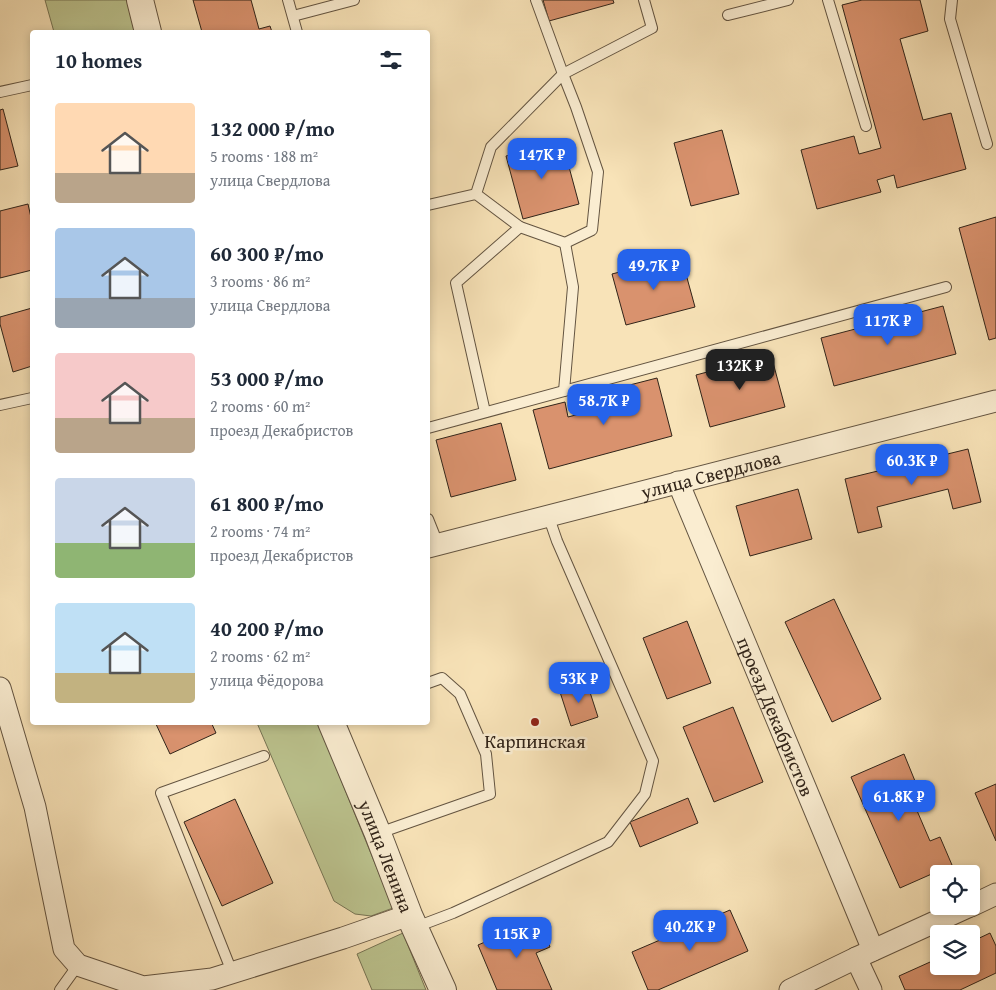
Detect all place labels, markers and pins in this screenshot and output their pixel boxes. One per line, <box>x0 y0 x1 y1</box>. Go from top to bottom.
pin: 147K ₽ <box>501 138 583 180</box>
pin: 49.7K ₽ <box>608 248 700 291</box>
pin: 117K ₽ <box>847 304 929 346</box>
pin: 132K ₽ <box>699 348 781 391</box>
pin: 58.7K ₽ <box>558 384 650 426</box>
pin: 60.3K ₽ <box>866 444 958 486</box>
pin: 53K ₽ <box>544 662 614 704</box>
marker: Карпинская <box>529 716 541 728</box>
place label: Карпинская <box>484 727 586 755</box>
pin: 61.8K ₽ <box>853 780 945 822</box>
pin: 40.2K ₽ <box>644 910 736 952</box>
pin: 115K ₽ <box>476 916 558 959</box>

